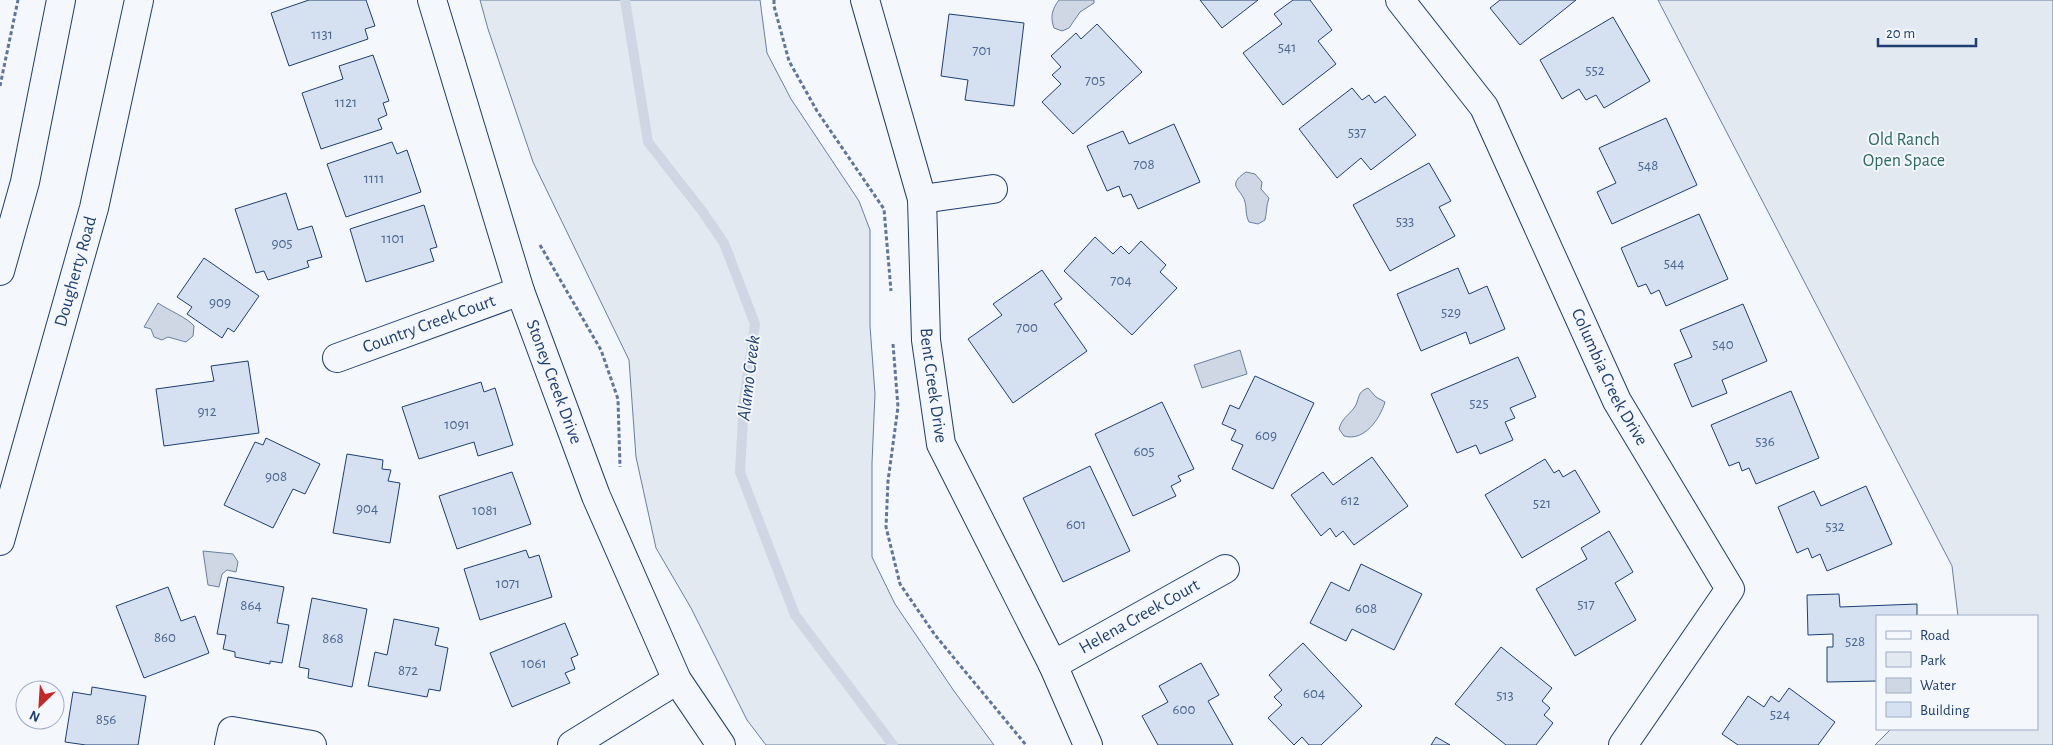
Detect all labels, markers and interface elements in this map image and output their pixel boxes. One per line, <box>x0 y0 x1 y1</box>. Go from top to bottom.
scale bar <box>1878 15 1976 47</box>
text: 20 m <box>1886 26 1915 41</box>
house number: 1131 <box>311 27 333 42</box>
house number: 541 <box>1278 40 1296 55</box>
house number: 701 <box>972 43 992 58</box>
house number: 552 <box>1585 63 1605 78</box>
house number: 705 <box>1085 73 1105 88</box>
house number: 1121 <box>335 95 357 110</box>
house number: 537 <box>1348 125 1366 140</box>
park label: Old Ranch Open Space <box>1863 131 1945 170</box>
house number: 708 <box>1133 157 1155 172</box>
house number: 548 <box>1638 158 1658 173</box>
house number: 1111 <box>364 171 384 186</box>
street label: Dougherty Road <box>52 214 100 329</box>
house number: 533 <box>1396 214 1414 229</box>
house number: 1101 <box>381 231 405 246</box>
house number: 905 <box>271 236 293 251</box>
house number: 544 <box>1664 256 1684 271</box>
house number: 704 <box>1110 273 1132 288</box>
street label: Country Creek Court <box>360 292 498 357</box>
house number: 909 <box>209 295 231 310</box>
house number: 529 <box>1441 305 1461 320</box>
street label: Columbia Creek Drive <box>1568 306 1651 449</box>
street label: Stoney Creek Drive <box>522 317 585 447</box>
house number: 700 <box>1016 320 1038 335</box>
street label: Bent Creek Drive <box>917 328 950 444</box>
water label: Alamo Creek <box>734 334 764 423</box>
house number: 540 <box>1712 337 1734 352</box>
house number: 525 <box>1469 396 1489 411</box>
house number: 912 <box>197 404 217 419</box>
house number: 1091 <box>444 417 470 432</box>
house number: 609 <box>1255 428 1277 443</box>
house number: 536 <box>1755 434 1775 449</box>
house number: 605 <box>1133 444 1155 459</box>
house number: 908 <box>265 469 287 484</box>
house number: 612 <box>1340 493 1360 508</box>
house number: 521 <box>1533 496 1551 511</box>
house number: 904 <box>356 501 378 516</box>
house number: 1081 <box>472 503 498 518</box>
house number: 601 <box>1066 517 1086 532</box>
house number: 532 <box>1825 519 1845 534</box>
house number: 1071 <box>496 576 520 591</box>
street label: Helena Creek Court <box>1076 576 1203 657</box>
house number: 517 <box>1577 597 1595 612</box>
house number: 864 <box>240 598 262 613</box>
house number: 608 <box>1355 601 1377 616</box>
legend <box>1876 615 2038 730</box>
text: Road <box>1920 628 1950 643</box>
house number: 860 <box>154 630 176 645</box>
house number: 868 <box>322 631 344 646</box>
house number: 528 <box>1845 634 1865 649</box>
text: Park <box>1920 653 1946 668</box>
house number: 1061 <box>521 656 547 671</box>
house number: 872 <box>398 663 418 678</box>
text: Water <box>1920 678 1956 693</box>
north arrow <box>15 680 65 730</box>
house number: 604 <box>1303 686 1325 701</box>
house number: 513 <box>1496 688 1514 703</box>
house number: 600 <box>1173 702 1196 717</box>
text: Building <box>1920 703 1970 718</box>
text: N <box>28 707 42 724</box>
house number: 524 <box>1770 707 1790 722</box>
house number: 856 <box>96 712 116 727</box>

